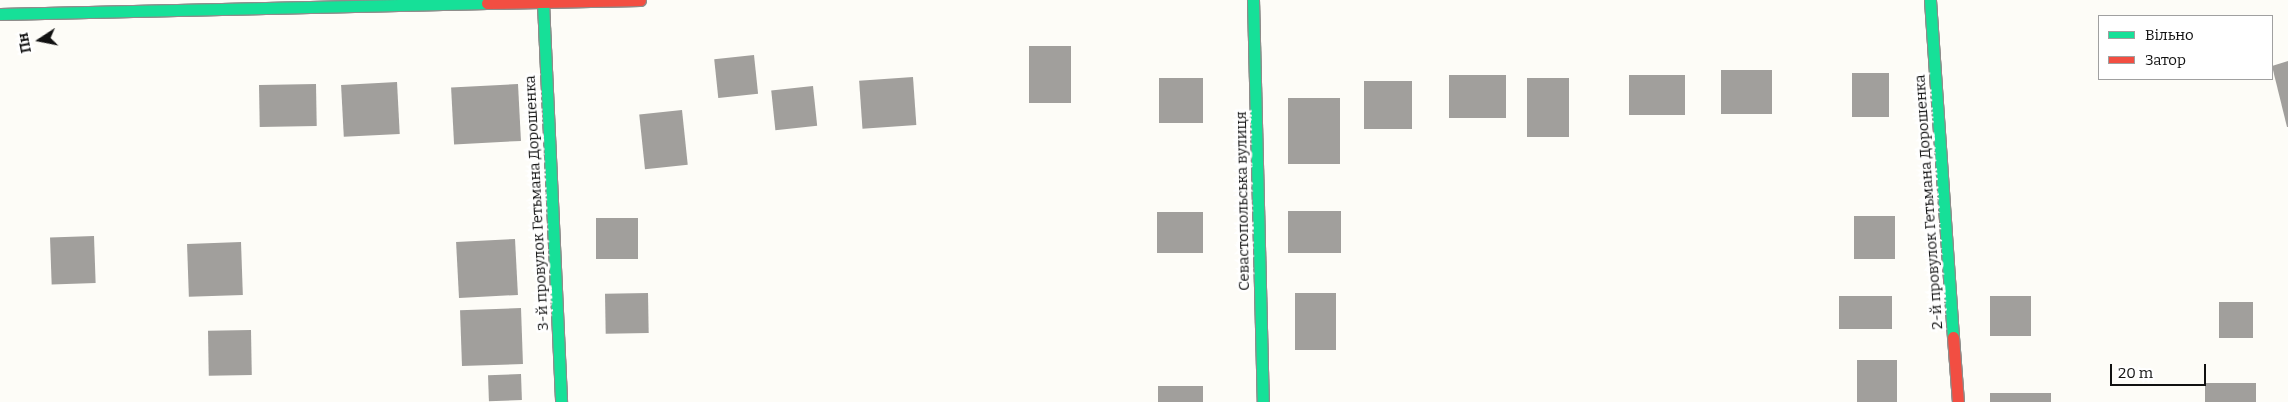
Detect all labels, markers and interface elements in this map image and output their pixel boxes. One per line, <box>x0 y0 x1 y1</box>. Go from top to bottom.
north arrow <box>15 15 65 65</box>
legend <box>2098 15 2273 80</box>
text: Вільно <box>2145 26 2194 44</box>
text: Пн <box>15 31 35 55</box>
text: Затор <box>2145 51 2186 69</box>
street label: 2-й провулок Гетьмана Дорошенка <box>1911 74 1947 330</box>
street label: 3-й провулок Гетьмана Дорошенка <box>521 75 553 331</box>
street label: Севастопольська вулиця <box>1232 111 1254 291</box>
scale bar <box>2113 354 2209 386</box>
text: 20 m <box>2118 364 2153 382</box>

